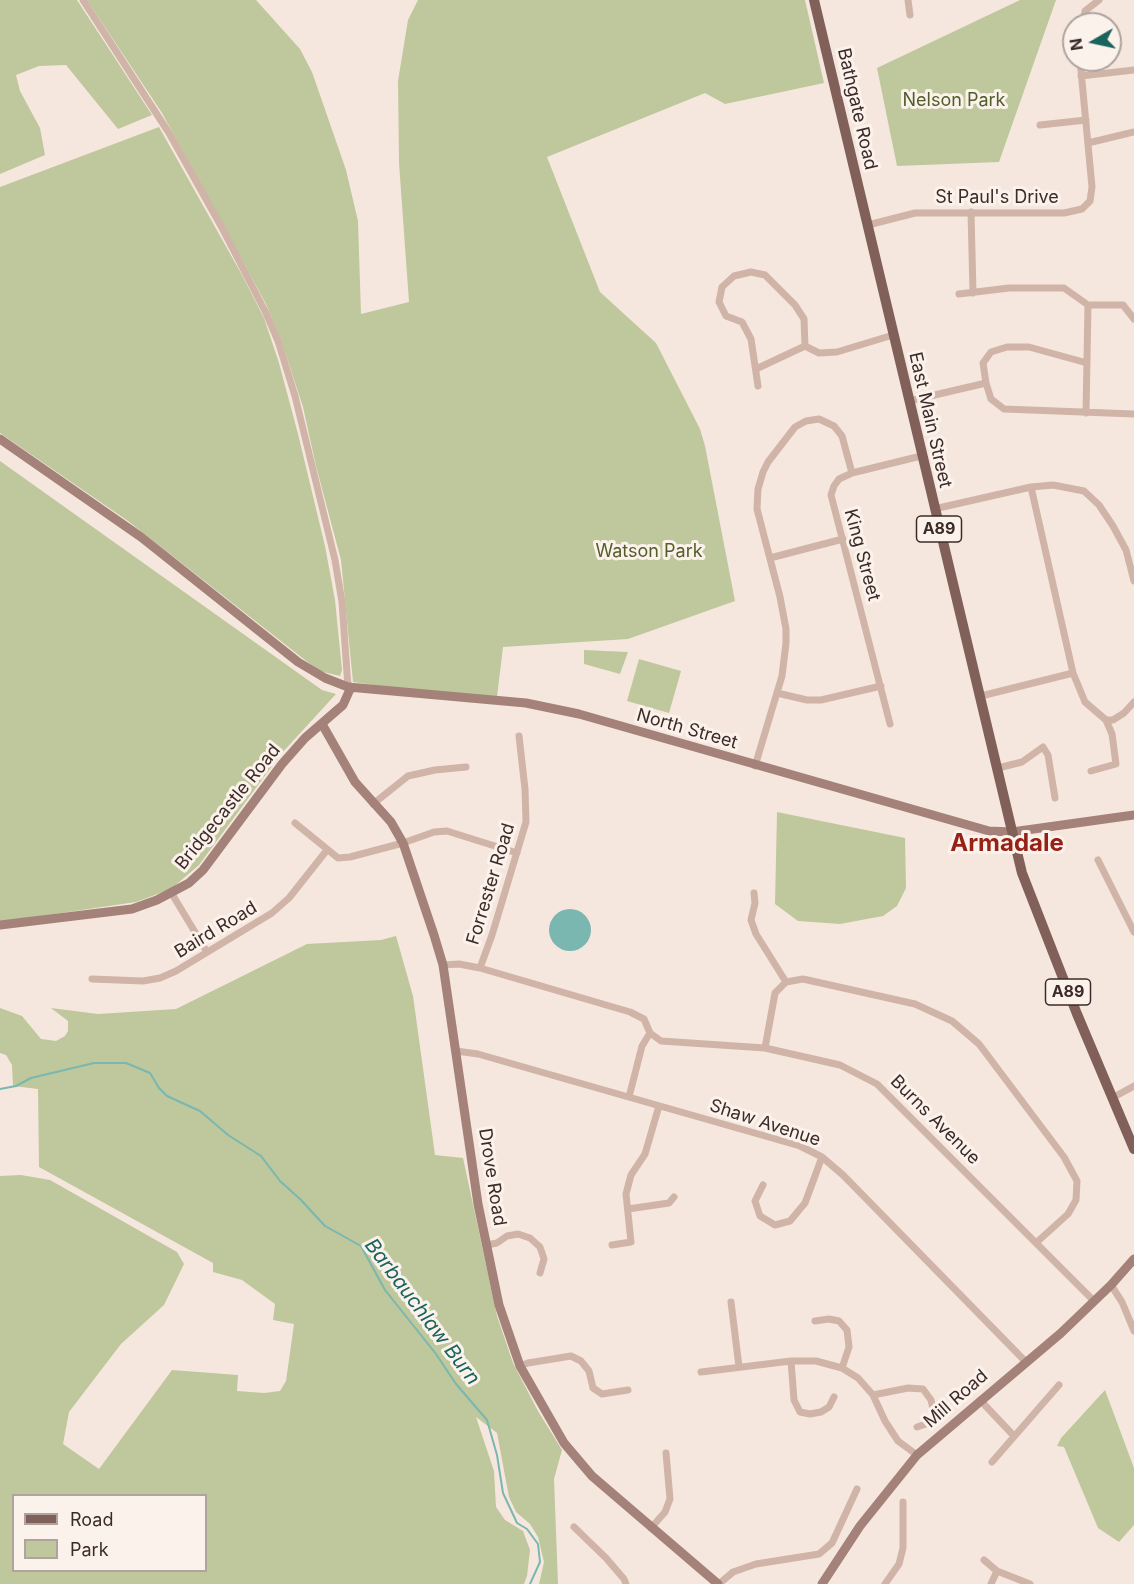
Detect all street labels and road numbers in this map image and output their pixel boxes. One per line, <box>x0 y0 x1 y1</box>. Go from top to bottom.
street label: Bathgate Road <box>833 46 881 172</box>
street label: St Paul's Drive <box>935 187 1059 209</box>
street label: East Main Street <box>904 350 956 490</box>
street label: King Street <box>839 507 885 603</box>
road number: A89 <box>916 516 962 542</box>
street label: North Street <box>634 704 740 754</box>
street label: Bridgecastle Road <box>171 740 285 874</box>
street label: Forrester Road <box>462 821 520 947</box>
street label: Baird Road <box>171 897 261 963</box>
road number: A89 <box>1046 979 1090 1005</box>
street label: Burns Avenue <box>886 1071 984 1169</box>
street label: Shaw Avenue <box>707 1095 823 1151</box>
street label: Drove Road <box>474 1127 510 1227</box>
street label: Mill Road <box>920 1365 992 1433</box>

